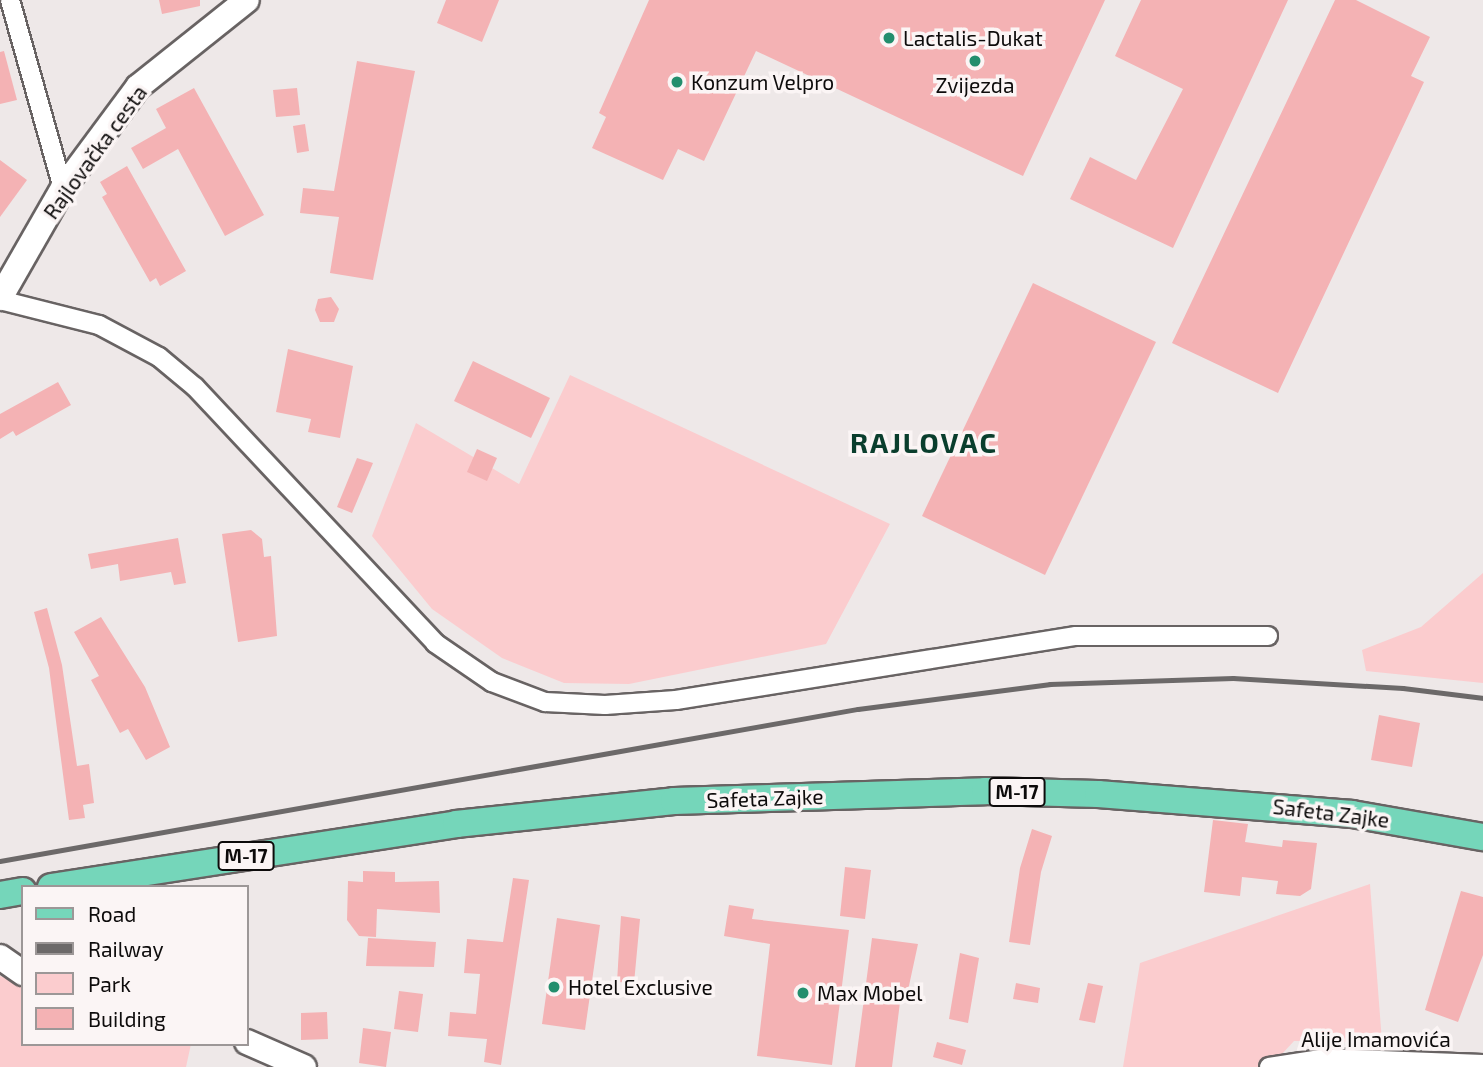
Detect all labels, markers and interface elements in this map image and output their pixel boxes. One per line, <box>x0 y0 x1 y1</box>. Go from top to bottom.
place label: Lactalis-Dukat <box>903 25 1043 51</box>
marker: Lactalis-Dukat <box>881 30 897 46</box>
marker: Zvijezda <box>967 53 983 69</box>
place label: Konzum Velpro <box>691 69 835 95</box>
place label: Zvijezda <box>936 72 1014 98</box>
marker: Konzum Velpro <box>669 74 685 90</box>
street label: Rajlovačka cesta <box>38 80 152 224</box>
district label: RAJLOVAC <box>851 425 997 459</box>
road number: M-17 <box>987 776 1047 807</box>
street label: Safeta Zajke <box>706 783 824 813</box>
street label: Safeta Zajke <box>1271 793 1391 833</box>
road number: M-17 <box>216 841 276 872</box>
legend <box>21 885 248 1046</box>
text: Road <box>88 901 136 926</box>
text: Railway <box>88 936 164 961</box>
text: Park <box>88 971 131 996</box>
place label: Hotel Exclusive <box>568 974 713 1000</box>
marker: Hotel Exclusive <box>546 979 562 995</box>
place label: Max Mobel <box>817 980 923 1006</box>
marker: Max Mobel <box>795 985 811 1001</box>
text: Building <box>88 1006 166 1031</box>
street label: Alije Imamovića <box>1301 1026 1451 1052</box>

